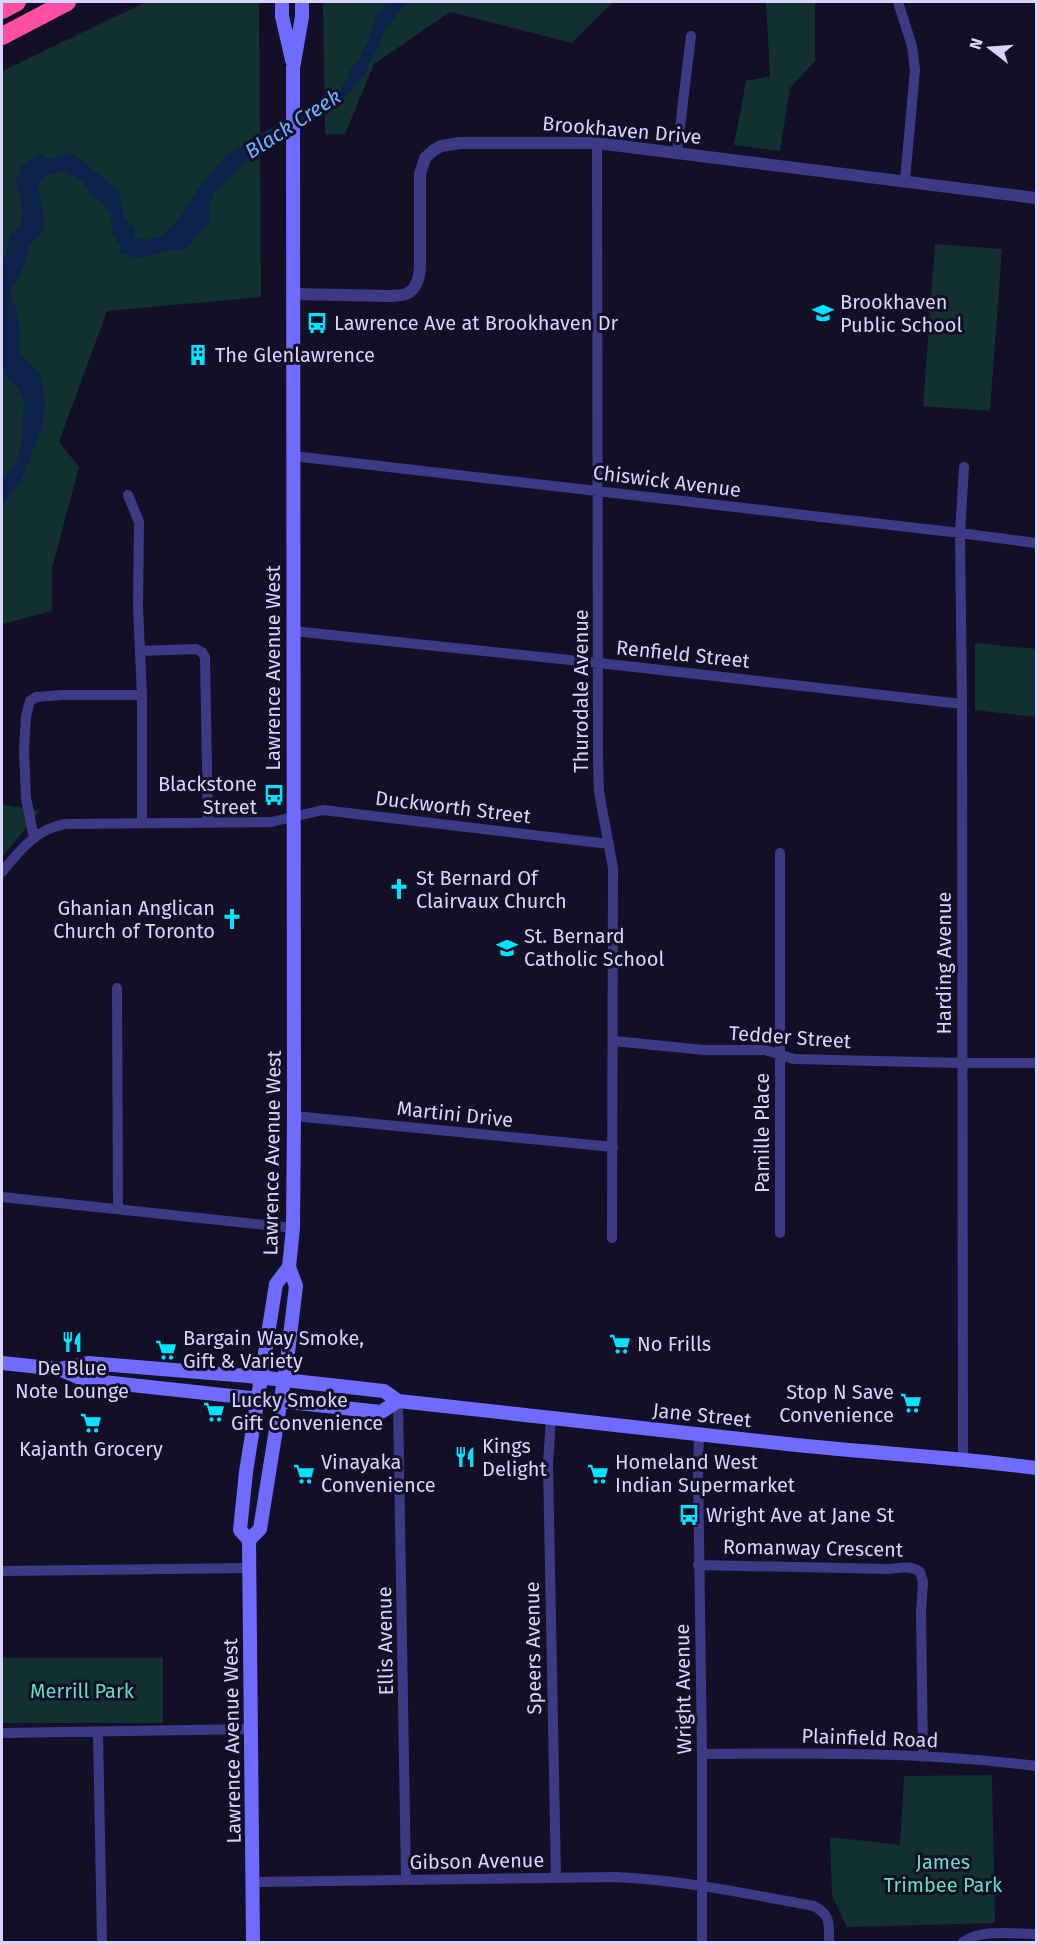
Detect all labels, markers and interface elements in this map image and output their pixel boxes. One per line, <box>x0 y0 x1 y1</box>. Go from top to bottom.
north arrow <box>960 18 1020 78</box>
text: N <box>965 36 987 52</box>
water label: Black Creek <box>240 83 346 165</box>
street label: Brookhaven Drive <box>541 111 703 149</box>
place label: Brookhaven Public School <box>840 290 962 337</box>
school or university icon: Brookhaven Public School <box>811 301 835 325</box>
bus stop icon: Lawrence Ave at Brookhaven Dr <box>305 311 329 335</box>
place label: Lawrence Ave at Brookhaven Dr <box>334 311 619 335</box>
building icon: The Glenlawrence <box>186 343 210 367</box>
place label: The Glenlawrence <box>215 343 375 367</box>
street label: Chiswick Avenue <box>592 460 742 502</box>
street label: Lawrence Avenue West <box>261 565 285 771</box>
street label: Thurodale Avenue <box>569 609 593 773</box>
street label: Renfield Street <box>615 635 752 673</box>
place label: Blackstone Street <box>158 772 258 819</box>
bus stop icon: Blackstone Street <box>262 783 286 807</box>
street label: Duckworth Street <box>374 786 533 829</box>
place label: St Bernard Of Clairvaux Church <box>416 866 567 913</box>
church icon: St Bernard Of Clairvaux Church <box>387 877 411 901</box>
street label: Harding Avenue <box>932 892 956 1035</box>
place label: Ghanian Anglican Church of Toronto <box>53 896 215 943</box>
church icon: Ghanian Anglican Church of Toronto <box>220 907 244 931</box>
place label: St. Bernard Catholic School <box>524 924 664 971</box>
school or university icon: St. Bernard Catholic School <box>495 936 519 960</box>
street label: Tedder Street <box>728 1021 853 1053</box>
street label: Lawrence Avenue West <box>258 1049 286 1256</box>
street label: Pamille Place <box>750 1073 774 1193</box>
street label: Martini Drive <box>396 1096 514 1132</box>
place label: Bargain Way Smoke, Gift & Variety <box>183 1326 364 1373</box>
restaurant icon: De Blue Note Lounge <box>60 1330 84 1354</box>
supermarket icon: No Frills <box>608 1332 632 1356</box>
place label: No Frills <box>637 1332 711 1356</box>
supermarket icon: Bargain Way Smoke, Gift & Variety <box>154 1338 178 1362</box>
place label: De Blue Note Lounge <box>15 1356 129 1403</box>
place label: Stop N Save Convenience <box>779 1380 894 1427</box>
place label: Lucky Smoke Gift Convenience <box>231 1388 383 1435</box>
supermarket icon: Stop N Save Convenience <box>899 1391 923 1415</box>
street label: Jane Street <box>651 1398 753 1432</box>
supermarket icon: Lucky Smoke Gift Convenience <box>202 1400 226 1424</box>
supermarket icon: Kajanth Grocery <box>79 1411 103 1435</box>
place label: Kings Delight <box>482 1434 547 1481</box>
place label: Kajanth Grocery <box>19 1437 163 1461</box>
restaurant icon: Kings Delight <box>453 1445 477 1469</box>
place label: Vinayaka Convenience <box>321 1450 436 1497</box>
place label: Homeland West Indian Supermarket <box>615 1450 796 1497</box>
supermarket icon: Vinayaka Convenience <box>292 1462 316 1486</box>
supermarket icon: Homeland West Indian Supermarket <box>586 1462 610 1486</box>
bus stop icon: Wright Ave at Jane St <box>677 1503 701 1527</box>
place label: Wright Ave at Jane St <box>706 1503 895 1527</box>
street label: Romanway Crescent <box>723 1534 904 1562</box>
street label: Speers Avenue <box>520 1581 546 1715</box>
street label: Ellis Avenue <box>372 1586 398 1696</box>
street label: Wright Avenue <box>670 1623 696 1755</box>
street label: Lawrence Avenue West <box>218 1637 246 1844</box>
park label: Merrill Park <box>30 1679 135 1703</box>
street label: Plainfield Road <box>801 1724 939 1752</box>
street label: Gibson Avenue <box>410 1848 544 1874</box>
park label: James Trimbee Park <box>884 1850 1003 1897</box>

